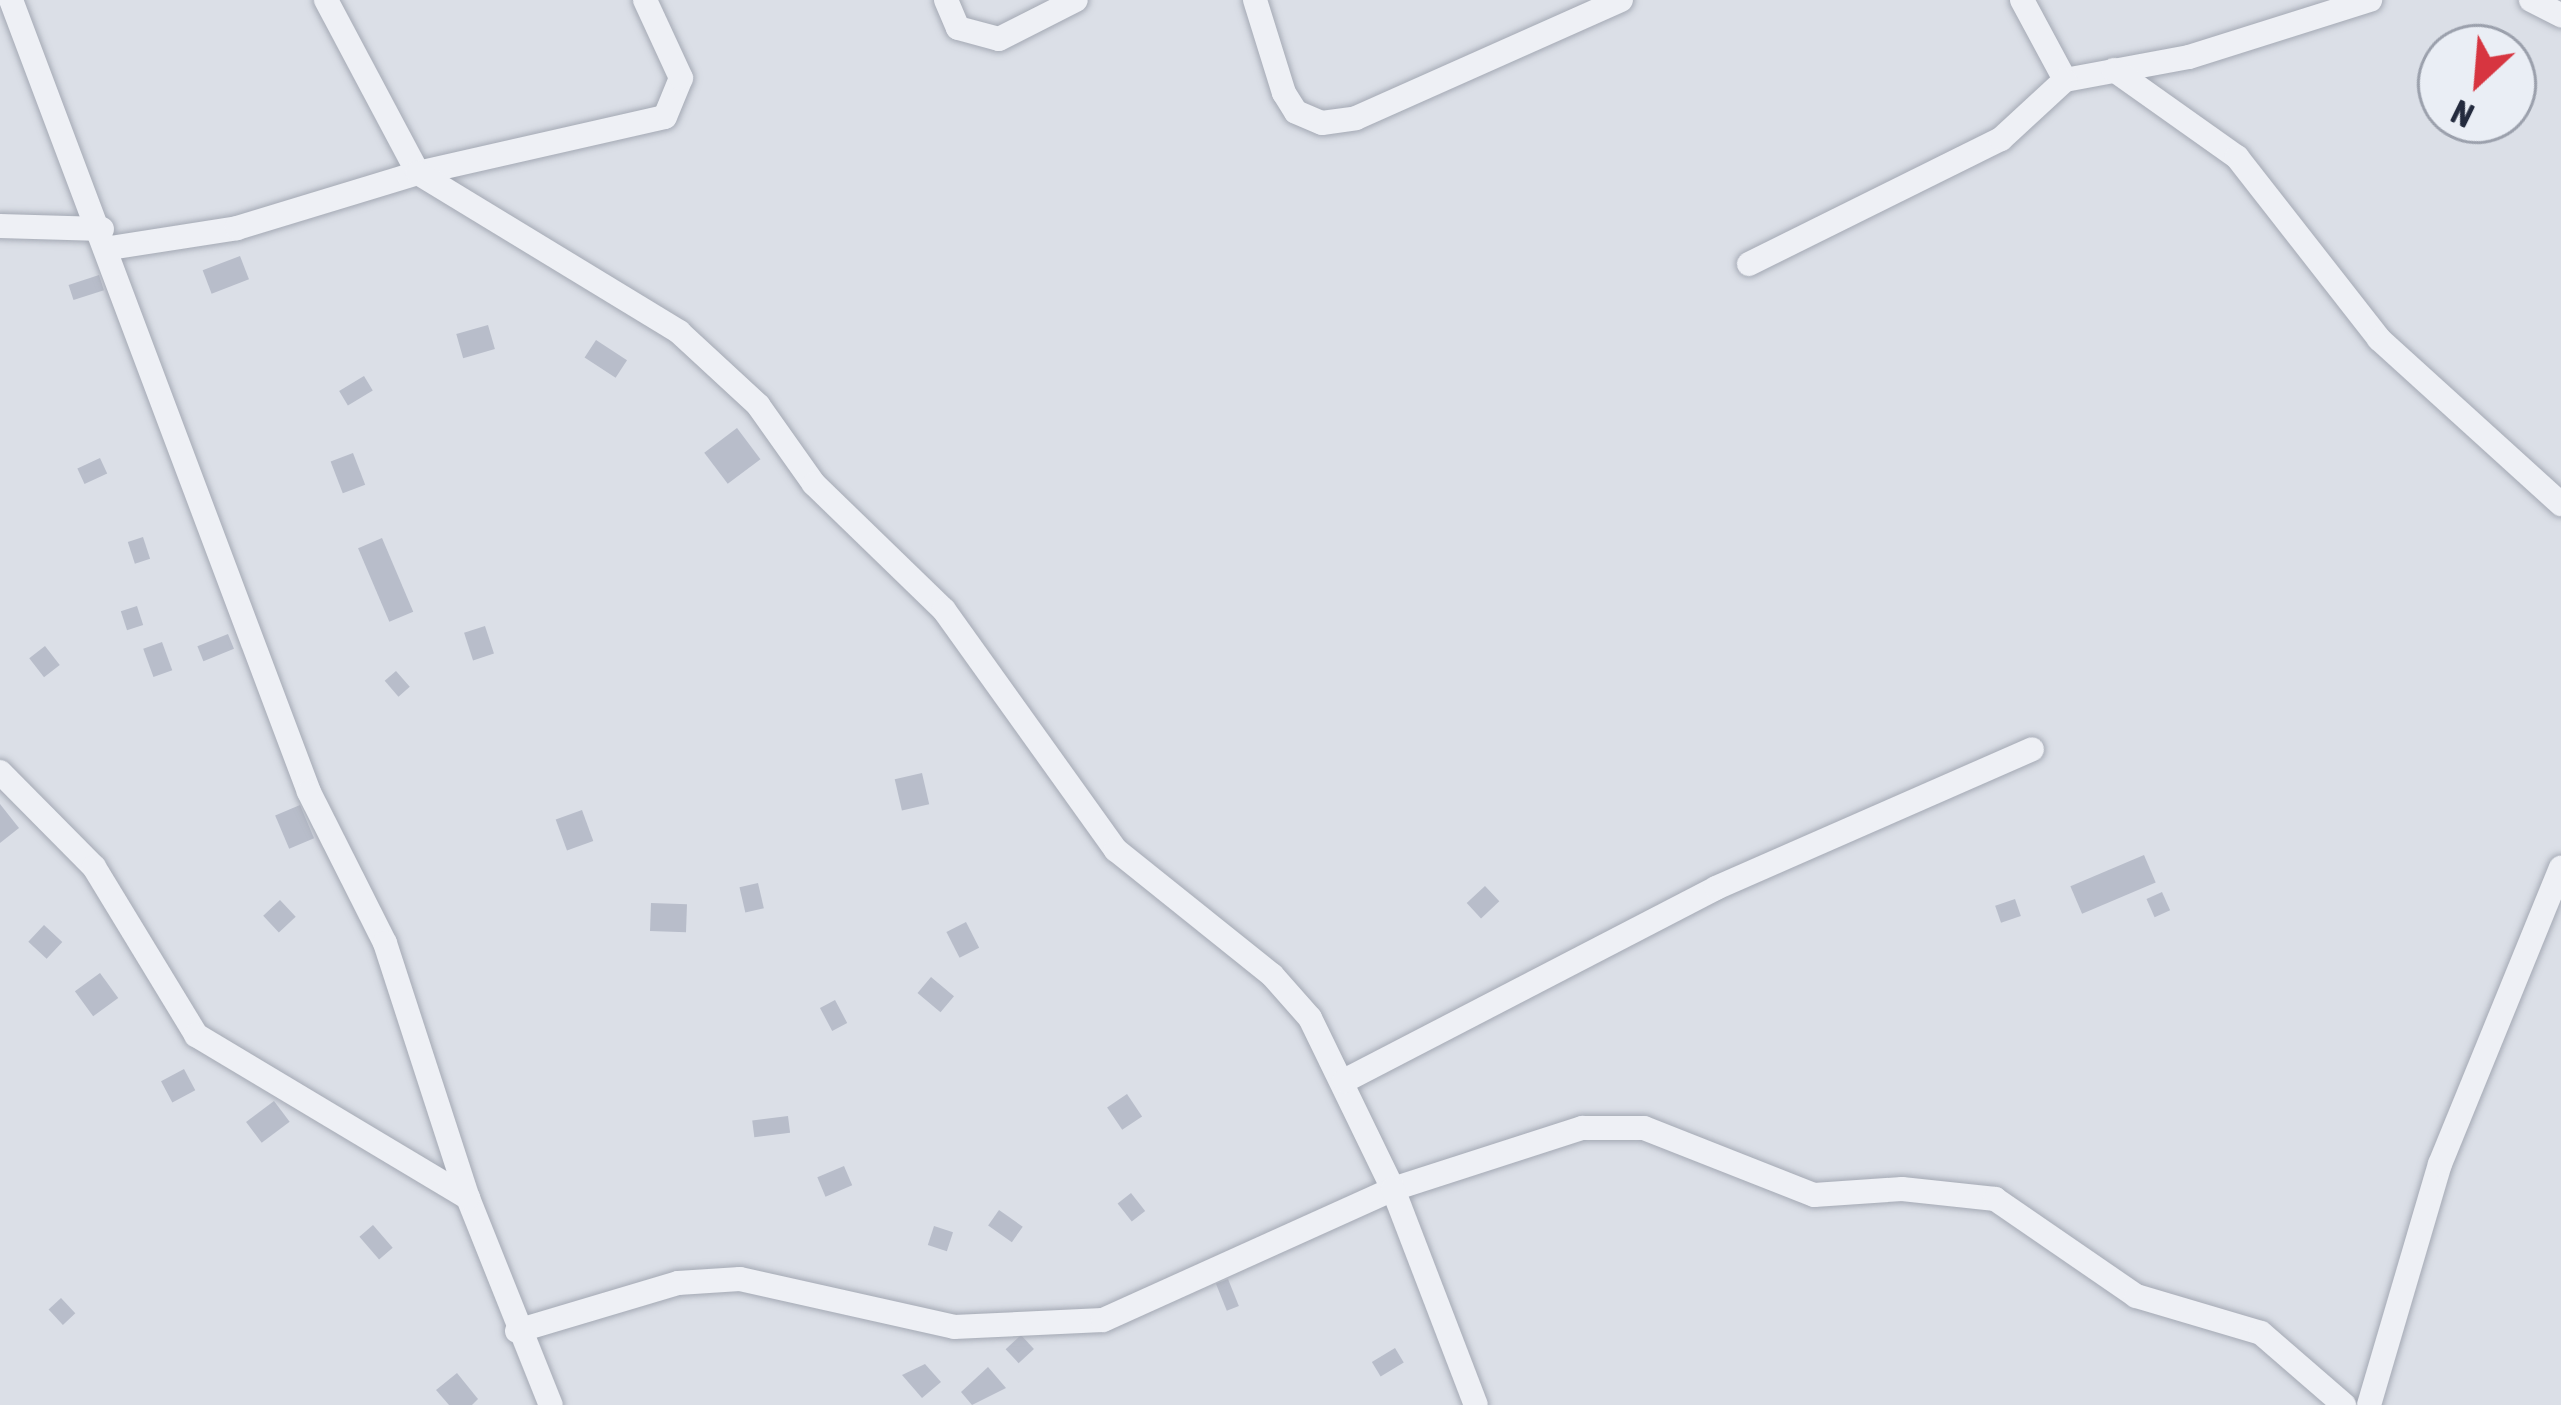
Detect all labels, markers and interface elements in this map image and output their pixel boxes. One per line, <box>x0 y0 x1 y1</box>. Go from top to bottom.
north arrow <box>2417 24 2537 144</box>
text: N <box>2445 92 2480 135</box>

